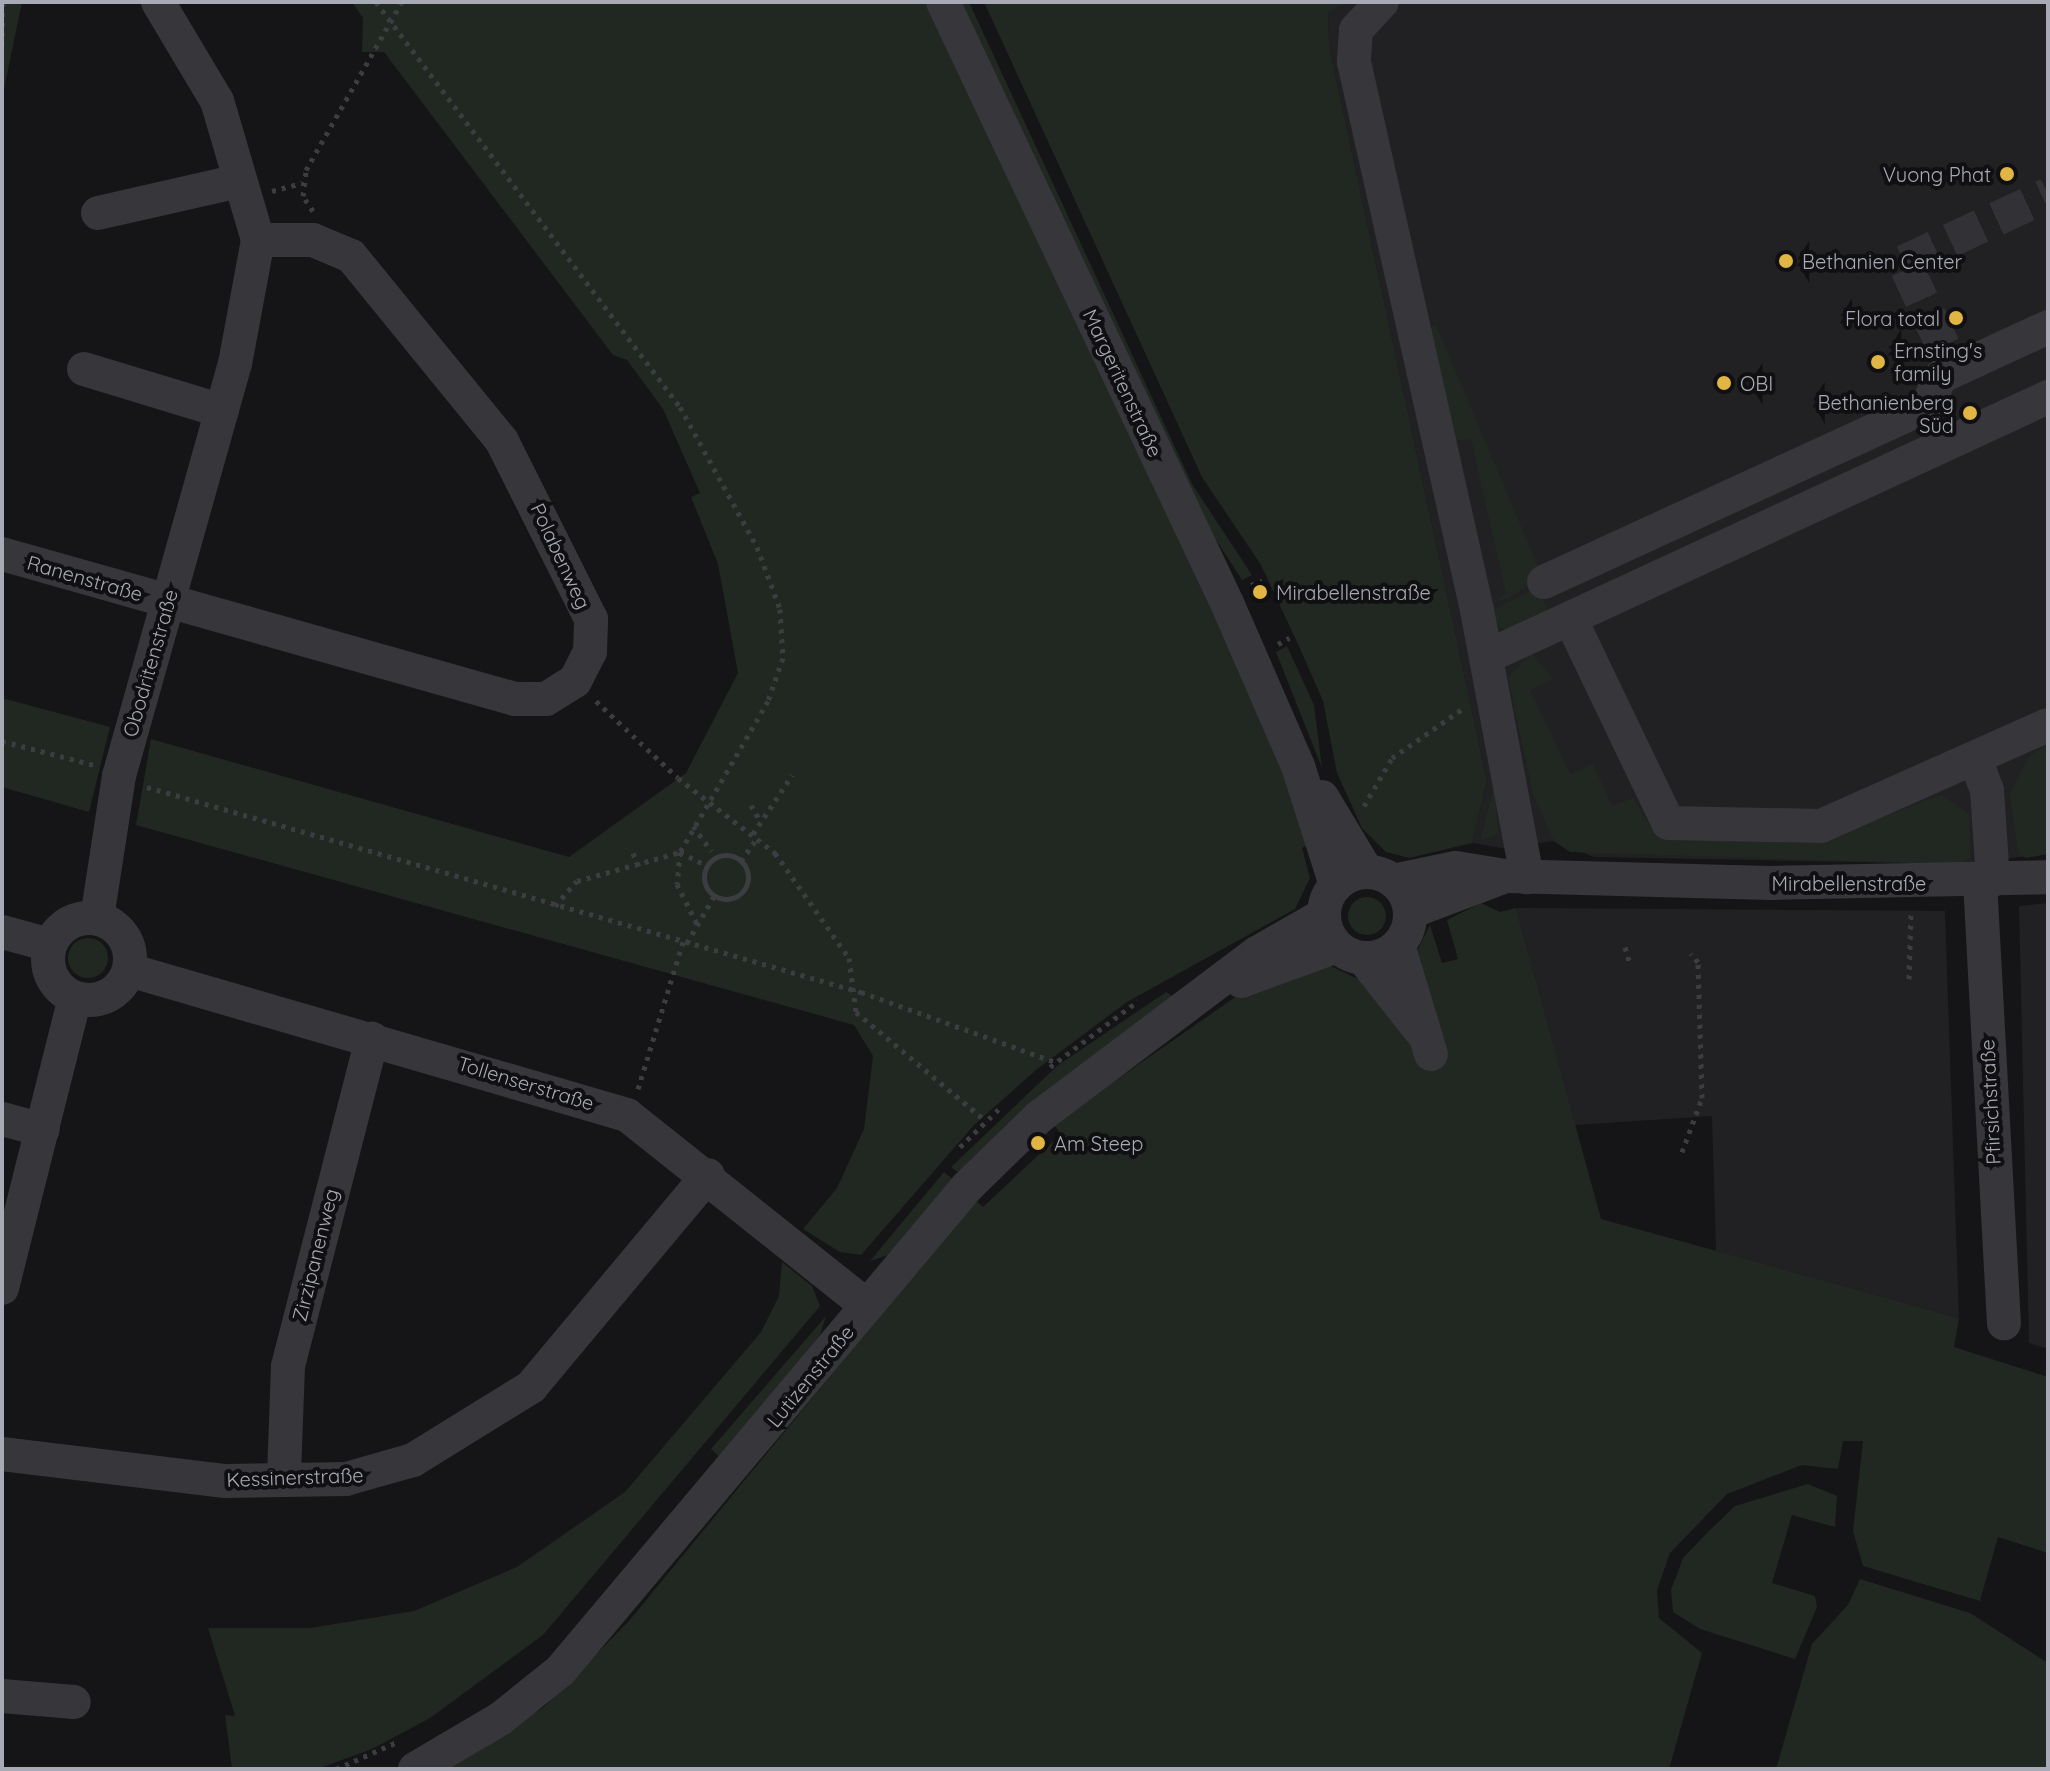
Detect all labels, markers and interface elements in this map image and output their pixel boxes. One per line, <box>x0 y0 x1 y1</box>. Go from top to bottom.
place label: Vuong Phat <box>1883 162 1991 186</box>
marker: Vuong Phat <box>1998 165 2016 183</box>
place label: Bethanien Center <box>1802 249 1962 273</box>
marker: Bethanien Center <box>1777 252 1795 270</box>
street label: Margeritenstraße <box>1078 305 1168 461</box>
place label: Flora total <box>1845 306 1940 330</box>
marker: Flora total <box>1947 309 1965 327</box>
place label: Ernsting's family <box>1894 338 1982 385</box>
marker: Ernsting's family <box>1869 353 1887 371</box>
place label: OBI <box>1740 371 1773 395</box>
marker: OBI <box>1715 374 1733 392</box>
place label: Bethanienberg Süd <box>1817 390 1954 437</box>
marker: Bethanienberg Süd <box>1961 404 1979 422</box>
street label: Polabenweg <box>526 499 596 613</box>
street label: Ranenstraße <box>24 550 146 606</box>
place label: Mirabellenstraße <box>1276 580 1431 604</box>
marker: Mirabellenstraße <box>1251 583 1269 601</box>
street label: Obodritenstraße <box>117 586 183 740</box>
street label: Mirabellenstraße <box>1772 871 1926 895</box>
street label: Pfirsichstraße <box>1975 1039 2005 1165</box>
street label: Tollenserstraße <box>455 1051 597 1115</box>
place label: Am Steep <box>1054 1131 1143 1155</box>
marker: Am Steep <box>1029 1134 1047 1152</box>
street label: Zirzipanenweg <box>287 1186 343 1324</box>
street label: Lutizenstraße <box>762 1320 858 1432</box>
street label: Kessinerstraße <box>226 1463 364 1491</box>

